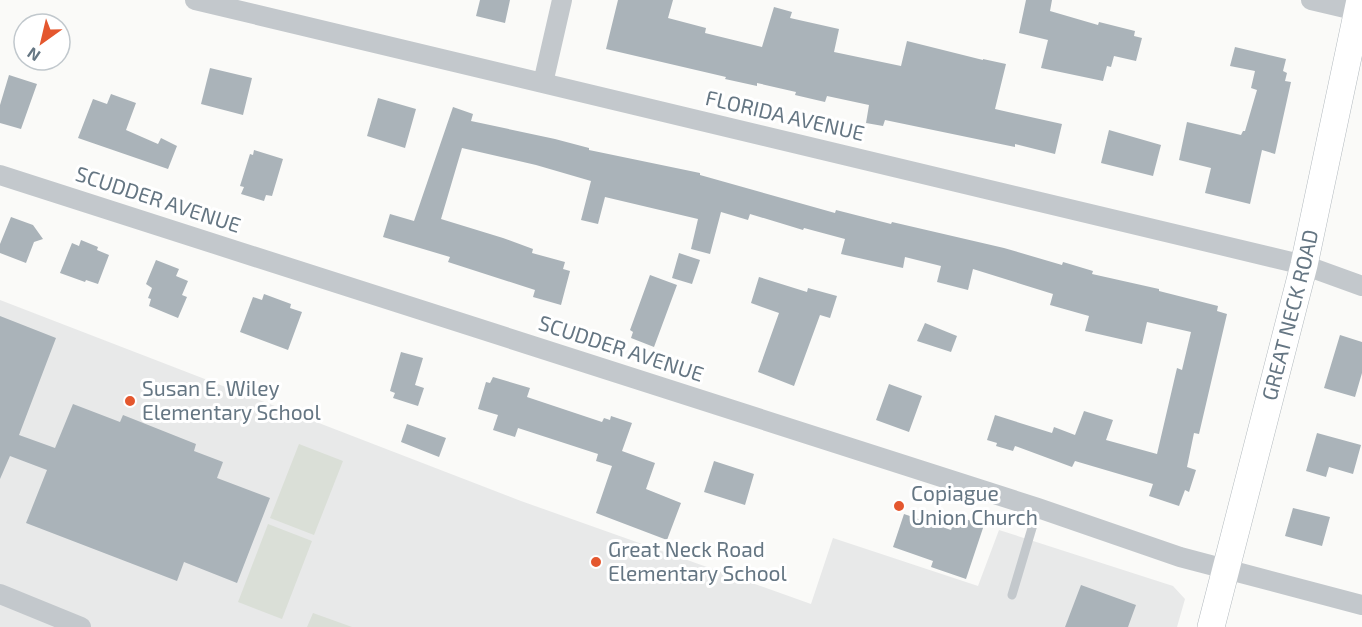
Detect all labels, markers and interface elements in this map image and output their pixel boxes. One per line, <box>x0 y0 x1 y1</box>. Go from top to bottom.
north arrow <box>12 12 72 72</box>
text: N <box>23 44 43 66</box>
street label: FLORIDA AVENUE <box>703 84 867 145</box>
street label: SCUDDER AVENUE <box>73 160 244 237</box>
street label: GREAT NECK ROAD <box>1256 227 1322 403</box>
street label: SCUDDER AVENUE <box>536 309 707 386</box>
place label: Susan E. Wiley Elementary School <box>142 375 322 424</box>
marker: Susan E. Wiley Elementary School <box>123 394 137 408</box>
place label: Copiague Union Church <box>911 480 1038 529</box>
marker: Copiague Union Church <box>892 499 906 513</box>
place label: Great Neck Road Elementary School <box>608 536 788 585</box>
marker: Great Neck Road Elementary School <box>589 555 603 569</box>

